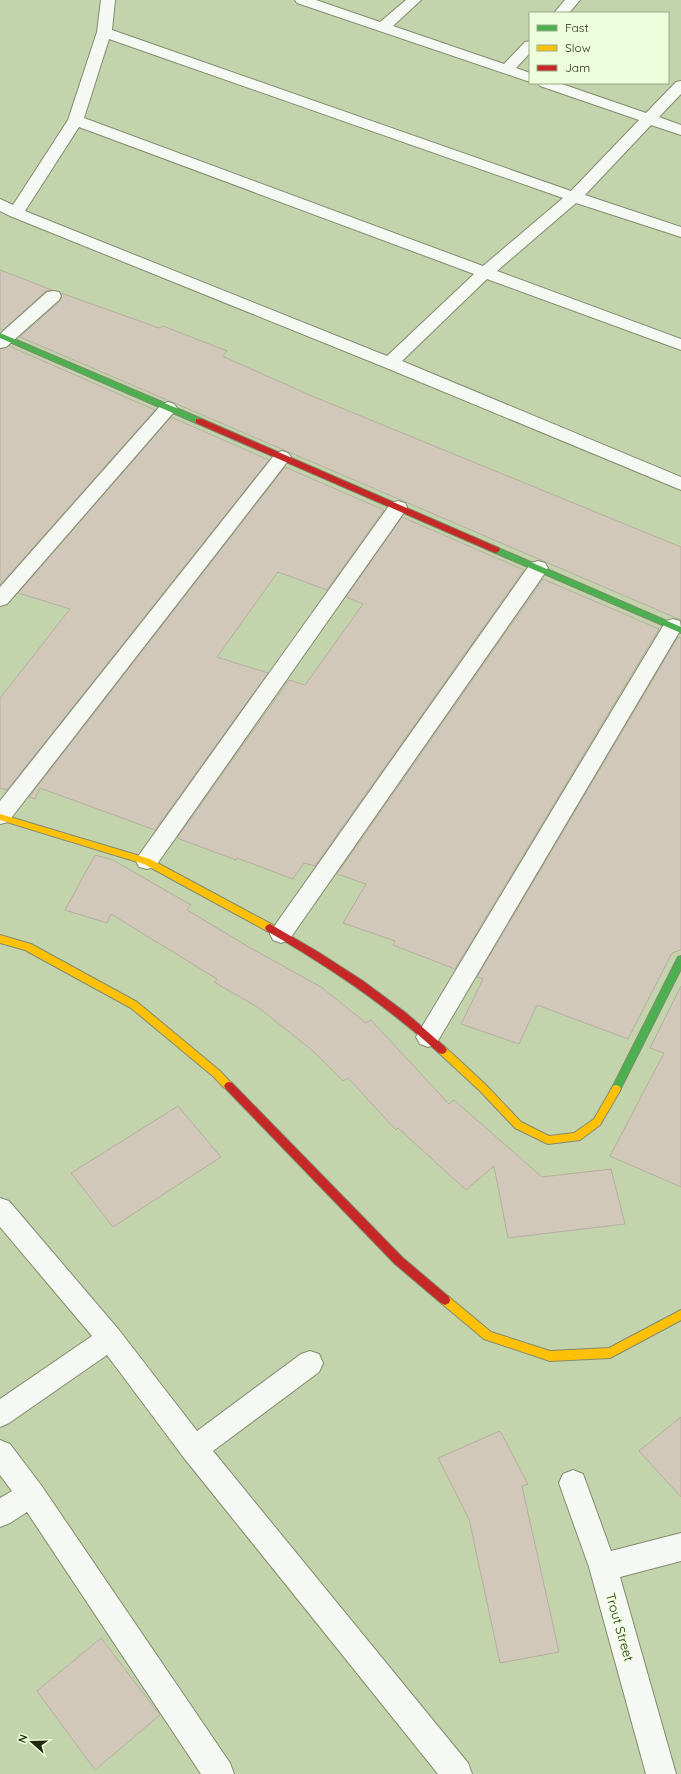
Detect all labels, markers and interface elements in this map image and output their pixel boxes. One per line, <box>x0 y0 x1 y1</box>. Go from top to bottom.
legend <box>529 12 669 84</box>
text: Fast <box>565 20 589 35</box>
text: Slow <box>565 40 591 55</box>
text: Jam <box>565 60 590 75</box>
street label: Trout Street <box>603 1591 637 1663</box>
north arrow <box>12 1722 52 1762</box>
text: N <box>15 1732 31 1745</box>

